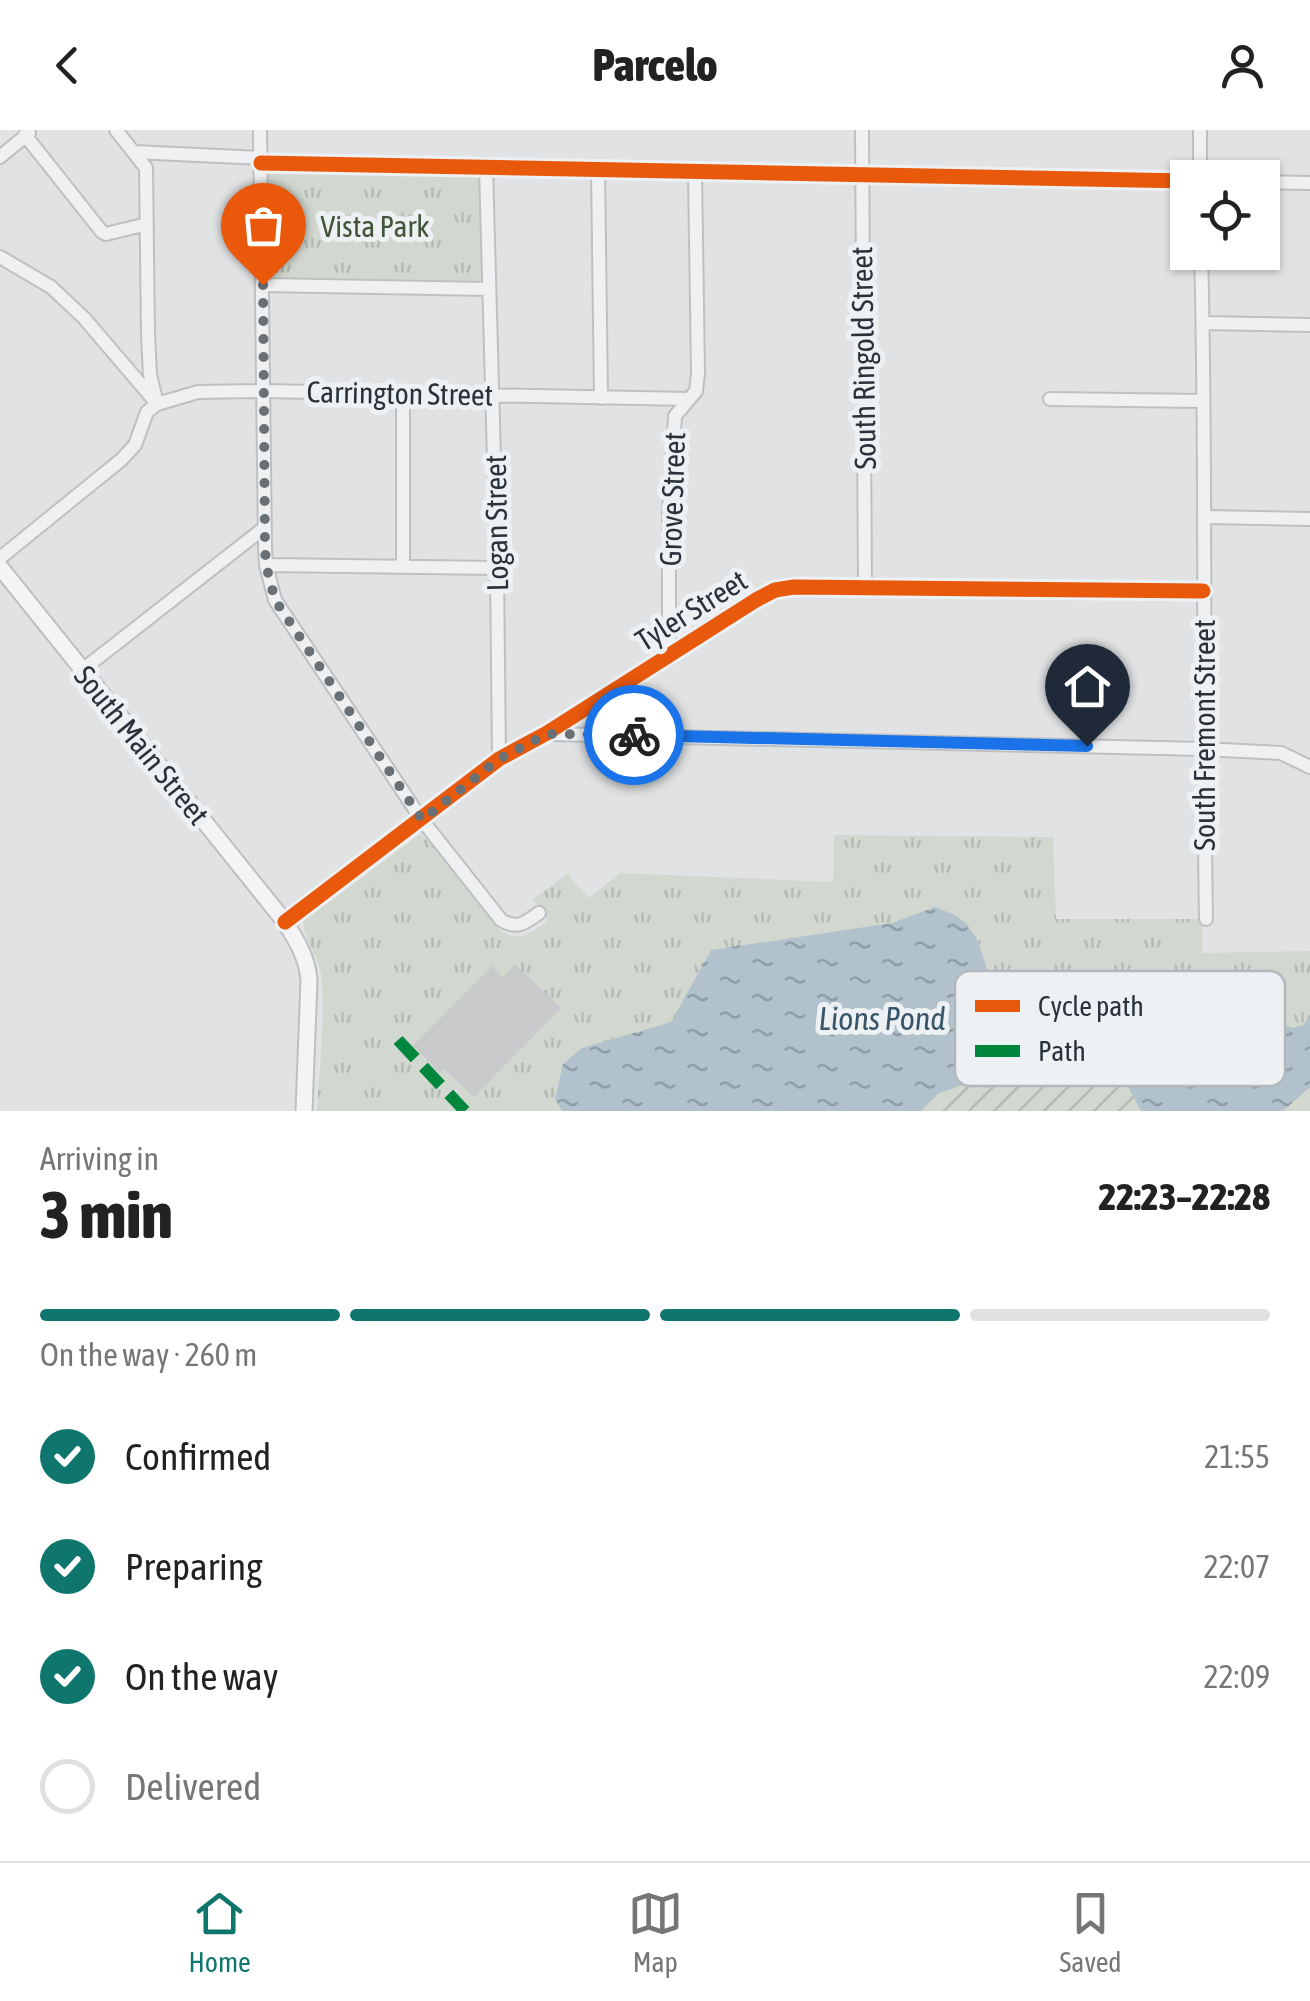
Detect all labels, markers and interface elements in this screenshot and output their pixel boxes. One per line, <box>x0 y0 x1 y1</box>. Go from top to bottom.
icon: back <box>40 38 95 93</box>
icon: person <box>1215 38 1270 93</box>
text: Parcelo <box>592 39 718 91</box>
map controls <box>1170 160 1280 270</box>
button: locate <box>1170 160 1280 270</box>
pin <box>221 183 306 286</box>
icon: bag <box>236 198 291 253</box>
park label: Vista Park <box>321 209 430 243</box>
street label: South Ringold Street <box>844 246 882 470</box>
street label: Carrington Street <box>307 374 493 412</box>
street label: Grove Street <box>653 431 691 567</box>
street label: Logan Street <box>478 454 514 592</box>
street label: Tyler Street <box>629 563 753 657</box>
street label: South Fremont Street <box>1187 619 1221 851</box>
pin <box>1045 644 1130 747</box>
street label: South Main Street <box>68 659 216 831</box>
icon: home <box>1060 659 1115 714</box>
courier <box>584 685 684 785</box>
icon: bike <box>607 708 662 763</box>
legend <box>955 971 1285 1086</box>
text: Cycle path <box>1038 990 1144 1022</box>
water label: Lions Pond <box>818 1000 946 1037</box>
text: Path <box>1038 1035 1086 1067</box>
text: Arriving in <box>40 1140 159 1177</box>
text: 22:23–22:28 <box>1098 1175 1270 1218</box>
text: 3 min <box>40 1177 173 1252</box>
text: On the way · 260 m <box>40 1336 257 1373</box>
icon: check <box>40 1429 95 1484</box>
text: Confirmed <box>125 1435 271 1478</box>
text: 21:55 <box>1204 1438 1270 1475</box>
icon: check <box>40 1539 95 1594</box>
text: Preparing <box>125 1545 263 1588</box>
text: 22:07 <box>1204 1548 1270 1585</box>
icon: check <box>40 1649 95 1704</box>
text: On the way <box>125 1655 278 1698</box>
text: 22:09 <box>1204 1658 1270 1695</box>
text: Delivered <box>125 1765 261 1808</box>
tab: Home <box>188 1886 251 1978</box>
tab: Map <box>628 1886 683 1978</box>
tab: Saved <box>1060 1886 1122 1978</box>

